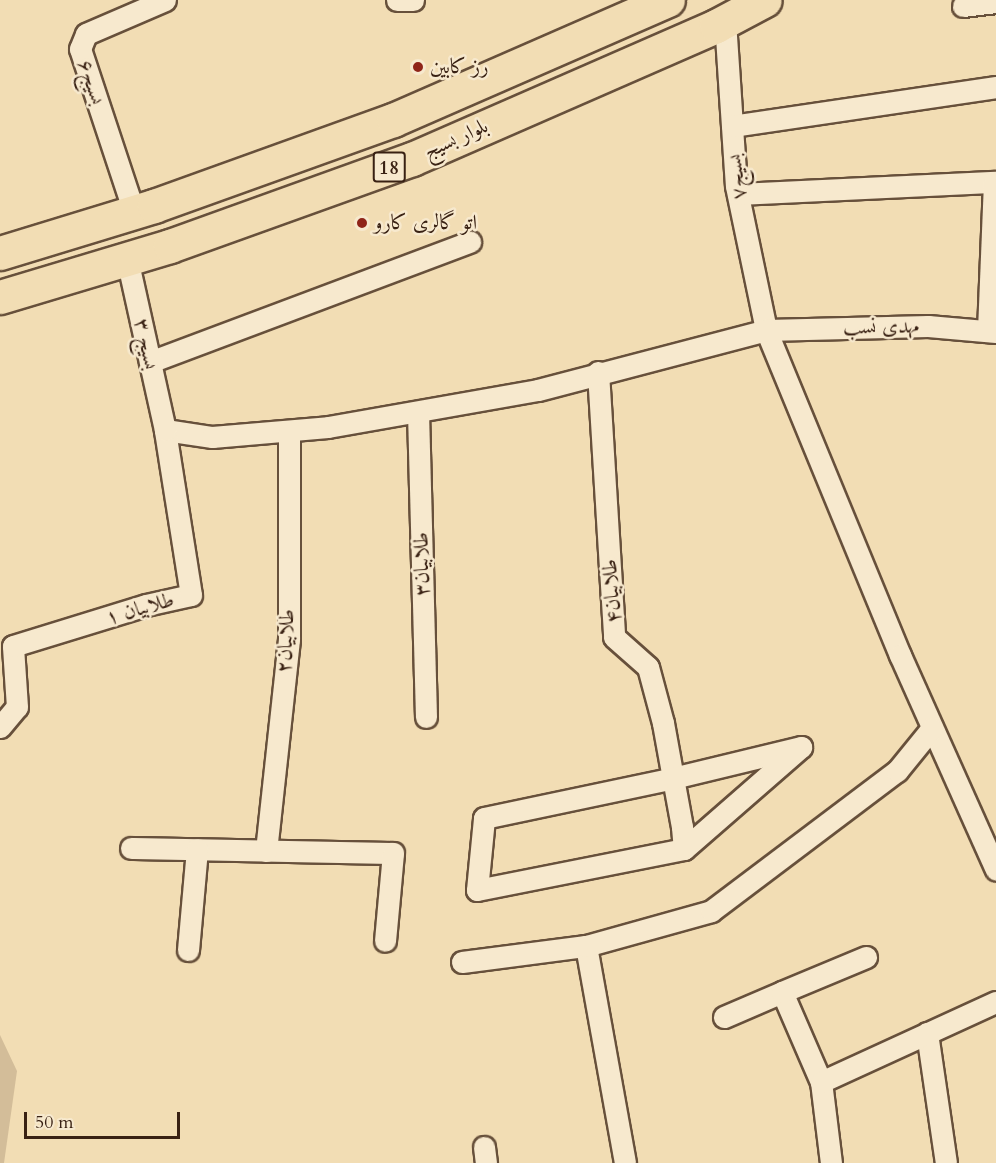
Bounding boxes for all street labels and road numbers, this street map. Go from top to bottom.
street label: بسیج۶ [72,56,110,108]
street label: بلوار بسیج [420,114,492,164]
road number: 18 [372,150,406,184]
street label: بسیج۷ [722,153,752,201]
street label: مهدی نسب [843,314,919,340]
street label: بسیج ۳ [128,316,164,372]
street label: طلابیان۳ [409,532,435,596]
street label: طلابیان۴ [597,558,627,624]
street label: طلابیان ۱ [103,587,177,631]
street label: طلابیان۲ [272,608,300,674]

